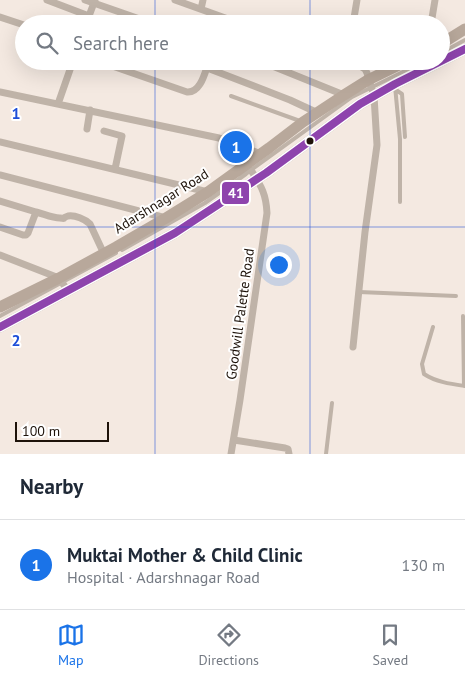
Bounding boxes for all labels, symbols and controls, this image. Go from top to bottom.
search box [15,15,450,70]
icon: search [33,29,61,57]
text: Search here [73,31,169,55]
text: 1 [11,103,21,123]
pin: 1 [220,128,252,166]
unlabelled marker [305,136,315,146]
street label: Adarshnagar Road [110,165,212,237]
line badge: 41 [221,181,250,205]
text: 41 [228,184,244,202]
street label: Goodwill Palette Road [222,247,258,381]
your location [266,252,292,278]
text: 2 [11,330,21,350]
scale bar [15,419,109,442]
text: 100 m [22,422,60,440]
text: Nearby [20,473,83,500]
text: Muktai Mother & Child Clinic [67,543,303,567]
text: 1 [31,555,41,575]
text: 130 m [402,555,445,575]
text: Hospital · Adarshnagar Road [67,567,260,587]
tab: Map [57,621,85,669]
tab: Directions [198,621,259,669]
tab: Saved [373,621,408,669]

